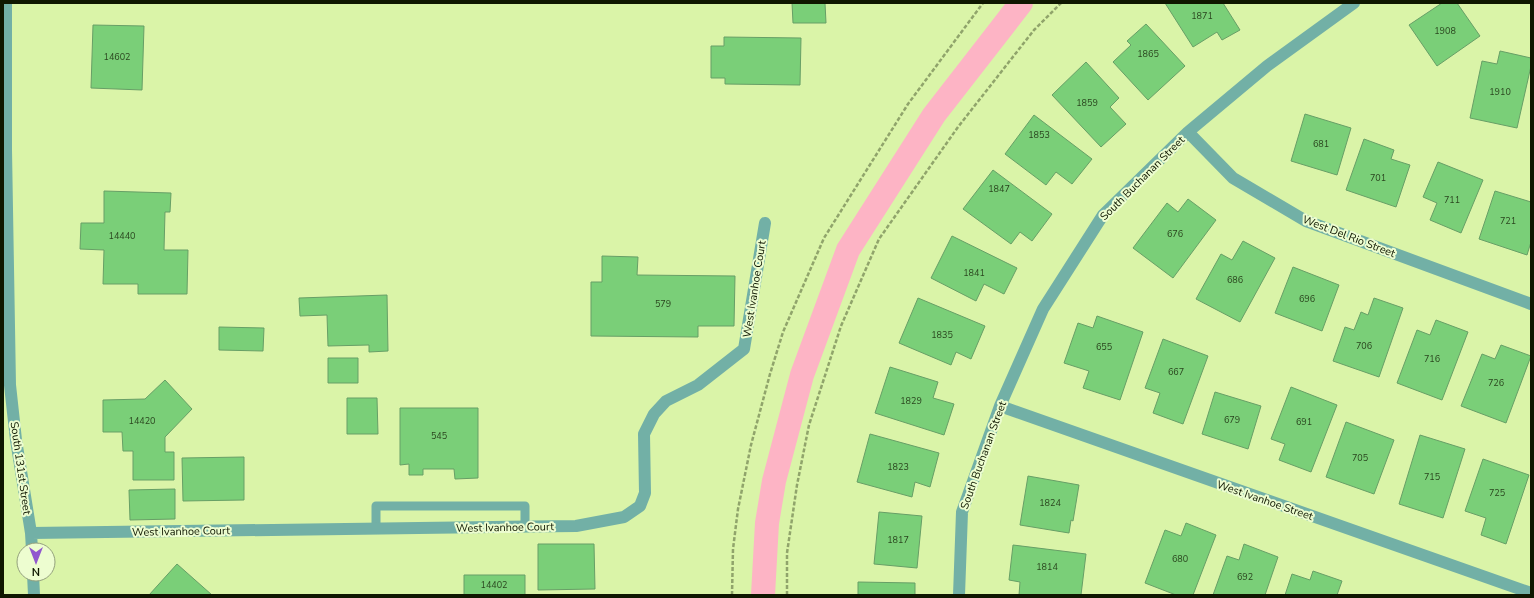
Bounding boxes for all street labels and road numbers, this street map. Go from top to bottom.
street label: South Buchanan Street [1097,133,1188,224]
street label: West Del Rio Street [1300,212,1397,261]
street label: West Ivanhoe Court [739,239,770,339]
street label: South Buchanan Street [957,399,1010,511]
street label: South 131st Street [7,421,34,516]
street label: West Ivanhoe Street [1215,477,1315,524]
street label: West Ivanhoe Court [456,519,554,536]
street label: West Ivanhoe Court [132,523,230,540]

